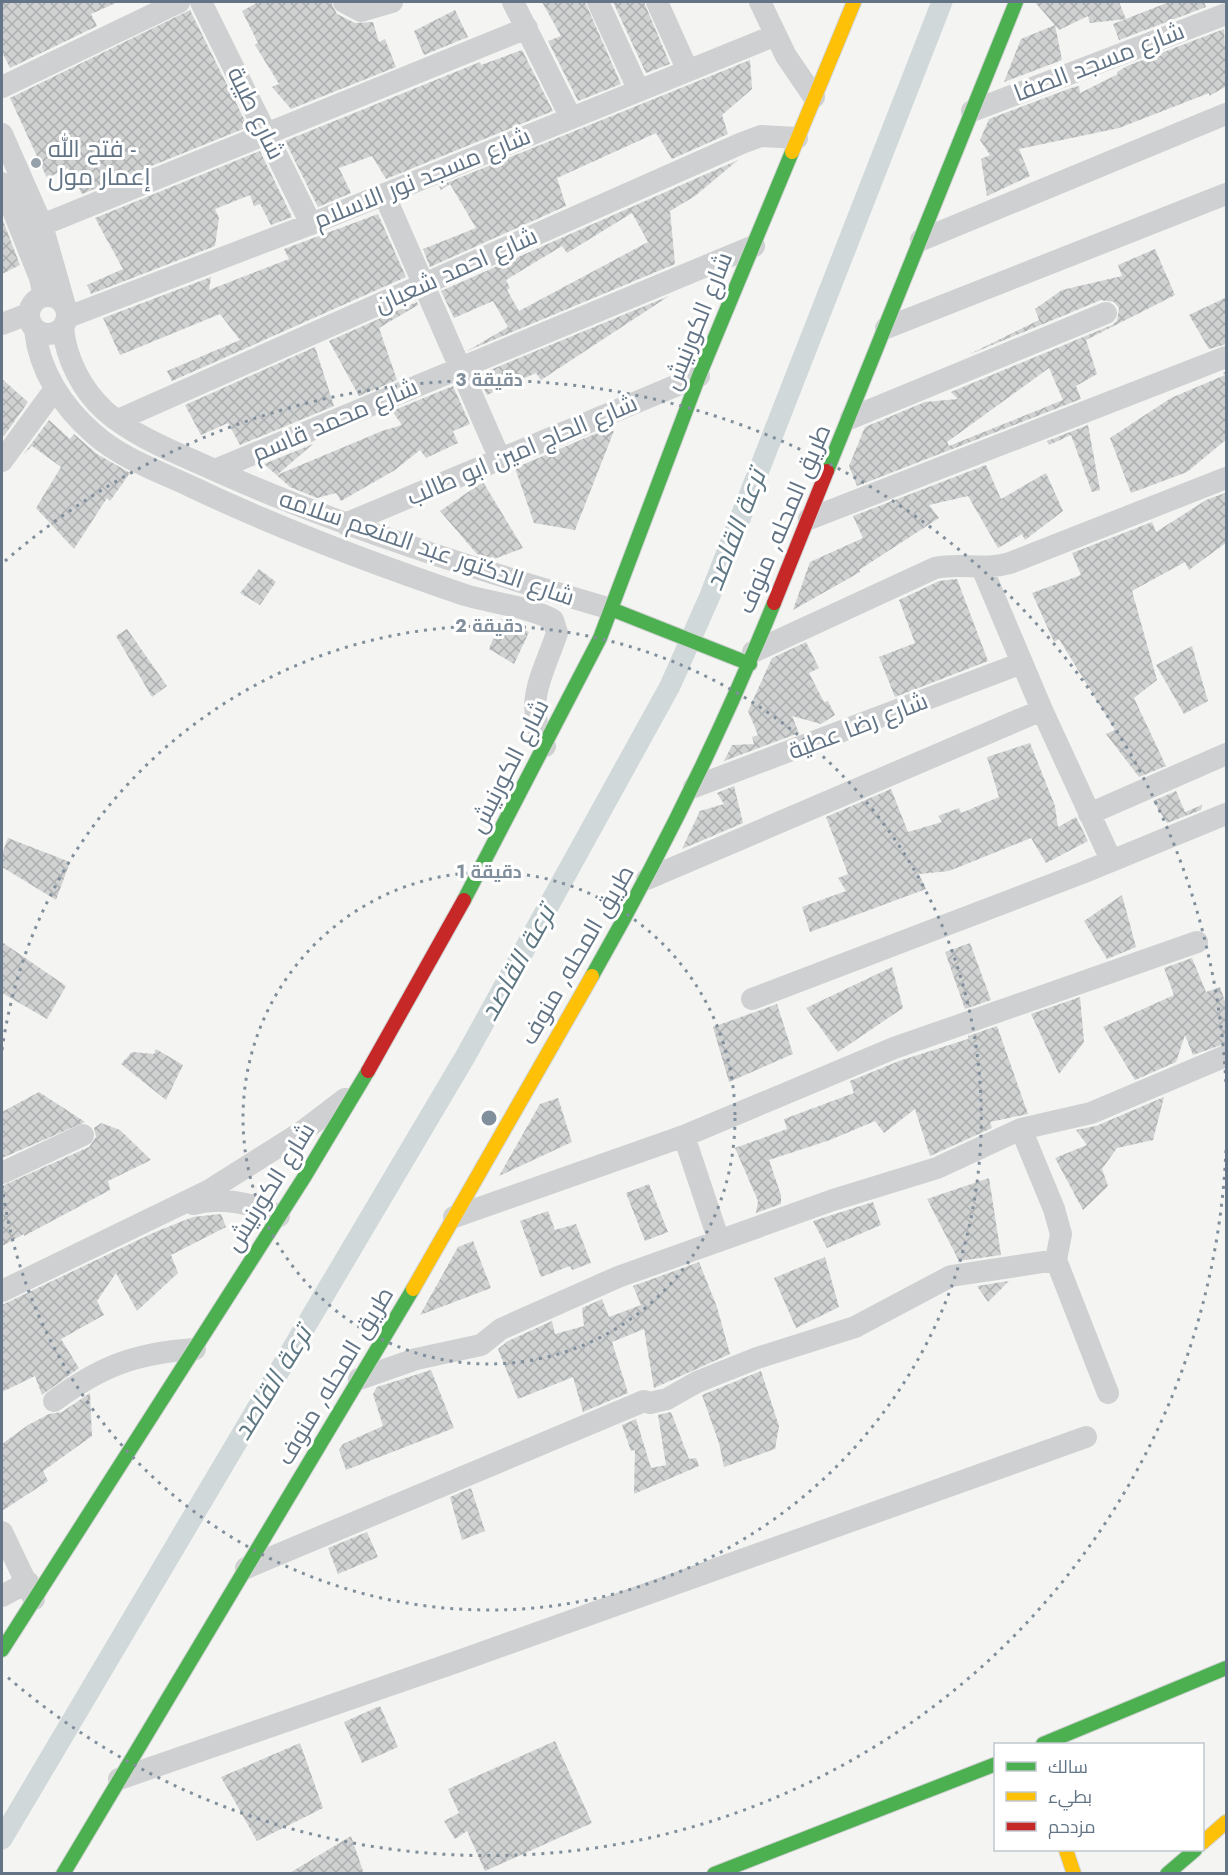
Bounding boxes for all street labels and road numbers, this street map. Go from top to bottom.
street label: شارع مسجد الصفا [1008,13,1189,110]
street label: شارع طيبة [219,60,294,165]
street label: شارع مسجد نور الاسلام [308,118,535,237]
street label: شارع احمد شعبان [369,218,543,321]
street label: شارع الكورنيش [654,247,741,395]
street label: شارع محمد قاسم [246,369,423,470]
street label: شارع الحاج امين ابو طالب [401,385,642,514]
street label: طريق المحله, منوف [728,419,839,619]
street label: شارع الدكتور عبد المنعم سلامه [275,480,579,615]
street label: شارع رضا عطية [783,683,933,768]
street label: شارع الكورنيش [460,693,557,839]
street label: طريق المحله, منوف [511,858,642,1051]
street label: شارع الكورنيش [216,1116,323,1258]
street label: طريق المحله, منوف [267,1280,402,1472]

